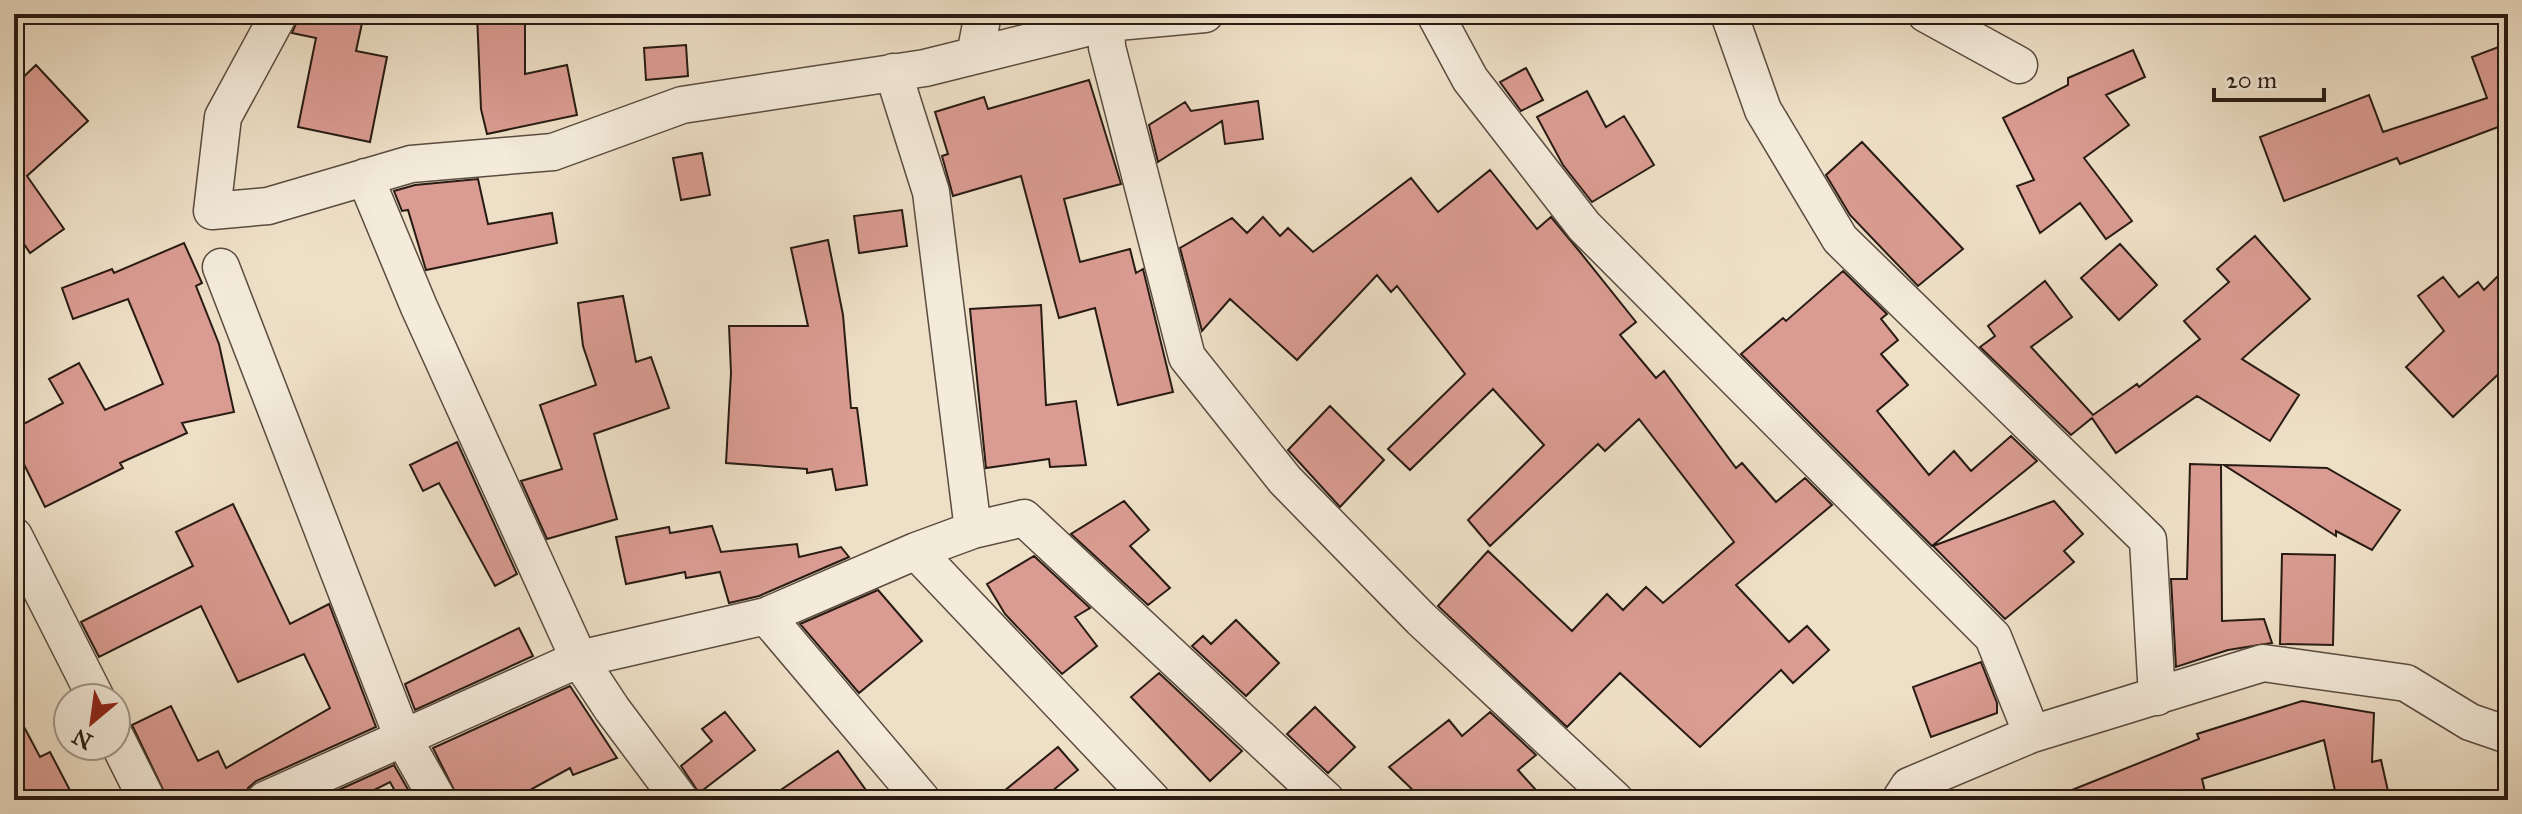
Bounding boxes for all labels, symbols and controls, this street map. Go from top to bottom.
scale bar [2214,52,2324,102]
text: 20 m [2226,65,2277,95]
north arrow [52,682,132,762]
text: N [68,723,97,755]

